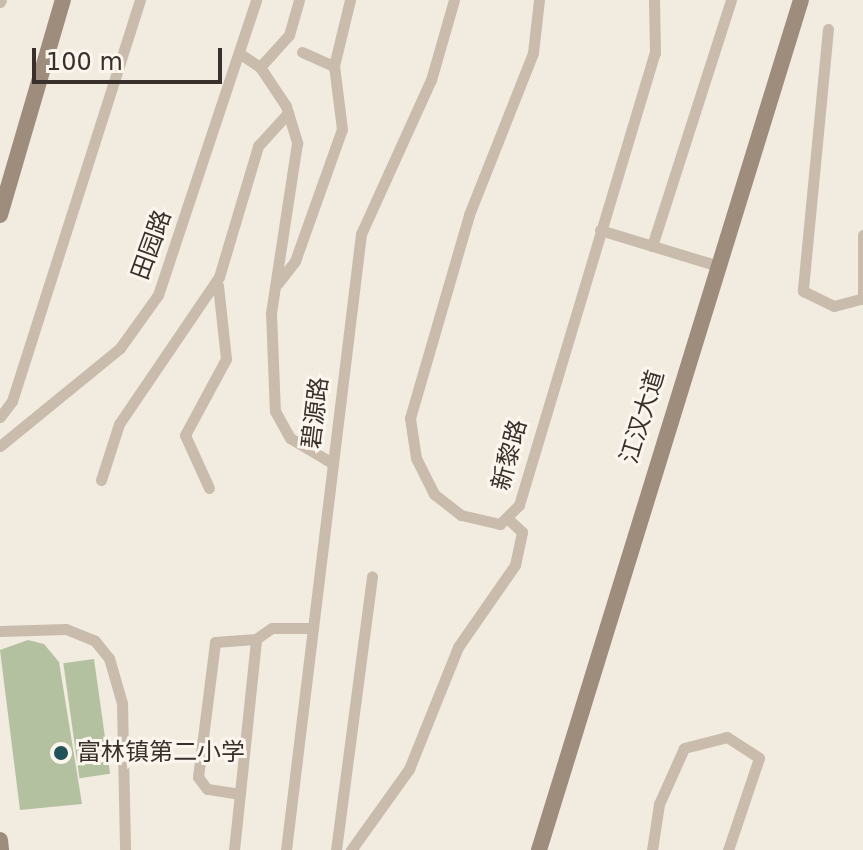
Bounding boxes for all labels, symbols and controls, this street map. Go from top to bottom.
scale bar [36,32,226,82]
text: 100 m [46,48,123,76]
street label: 田园路 [126,206,178,284]
street label: 江汉大道 [615,367,671,467]
street label: 碧源路 [297,376,335,450]
street label: 新黎路 [487,416,533,494]
place label: 富林镇第二小学 [77,739,245,767]
marker: 富林镇第二小学 [52,744,70,762]

